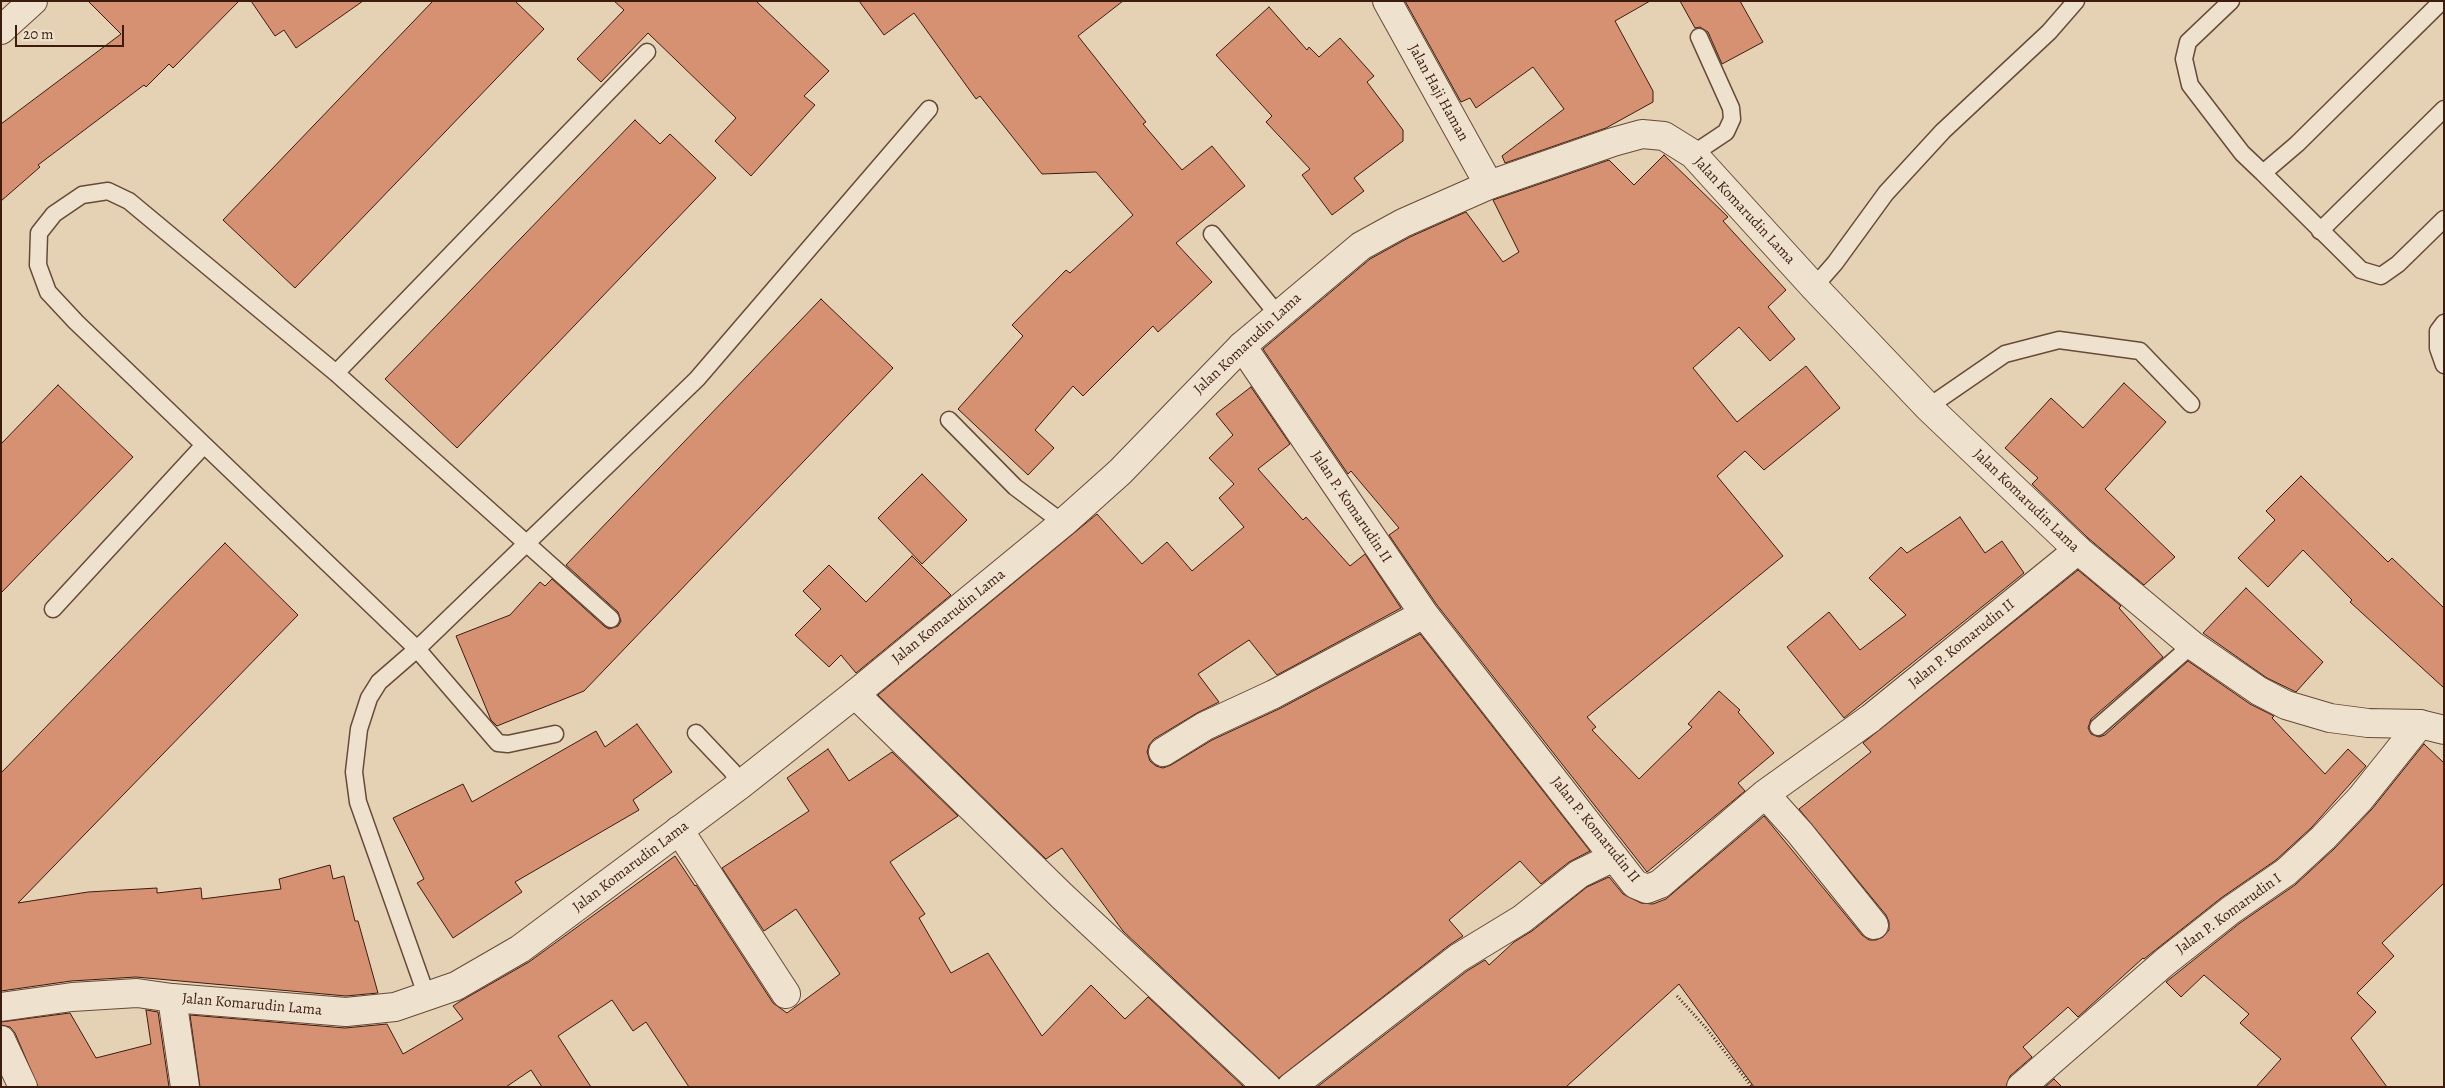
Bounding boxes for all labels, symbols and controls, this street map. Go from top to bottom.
scale bar [18,15,126,47]
text: 20 m [23,24,54,44]
street label: Jalan Haji Haman [1404,41,1472,145]
street label: Jalan Komarudin Lama [1689,153,1799,269]
street label: Jalan Komarudin Lama [1190,289,1306,399]
street label: Jalan Komarudin Lama [1969,446,2083,556]
street label: Jalan P. Komarudin II [1307,448,1395,566]
street label: Jalan Komarudin Lama [889,566,1009,668]
street label: Jalan P. Komarudin II [1905,596,2019,692]
street label: Jalan P. Komarudin II [1547,773,1643,887]
street label: Jalan Komarudin Lama [569,818,693,916]
street label: Jalan P. Komarudin I [2173,870,2285,958]
street label: Jalan Komarudin Lama [181,990,323,1020]

